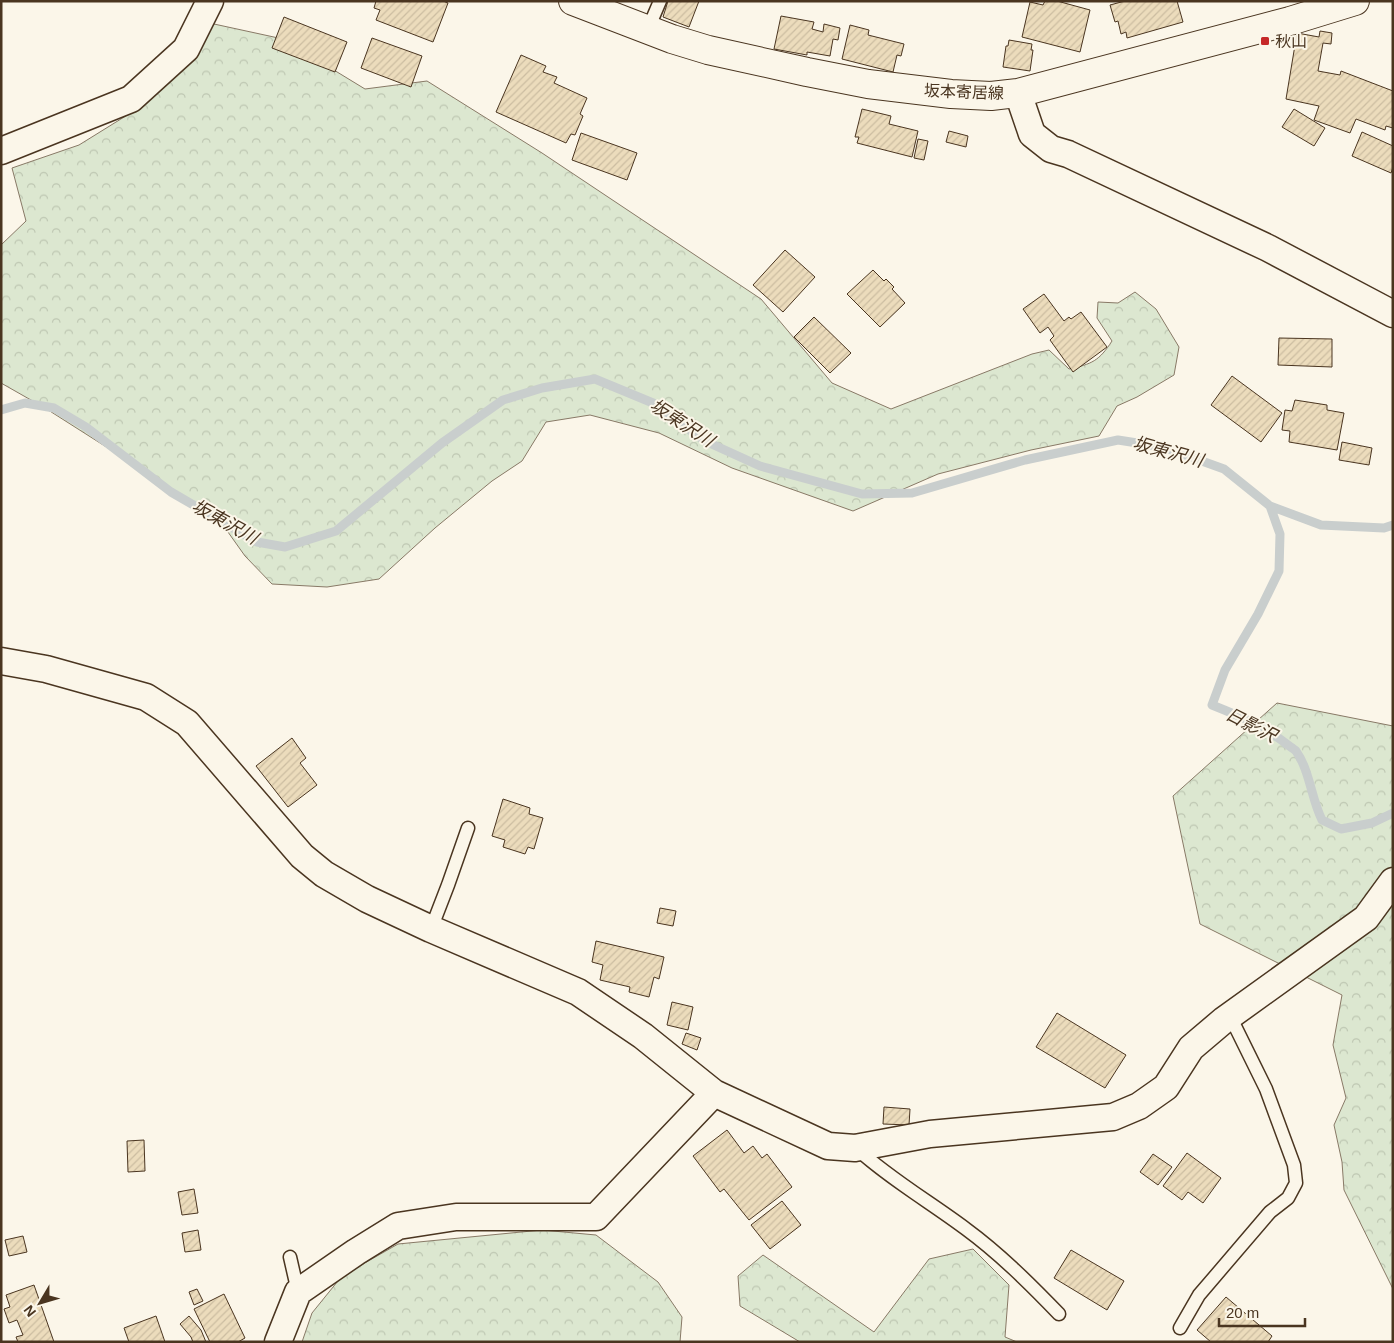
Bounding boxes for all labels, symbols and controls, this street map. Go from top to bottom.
place label: 秋山 [1275,33,1307,50]
marker: 秋山 [1259,35,1271,47]
street label: 坂本寄居線 [924,82,1004,102]
water label: 坂東沢川 [646,395,719,452]
water label: 坂東沢川 [1131,433,1207,471]
water label: 坂東沢川 [189,496,263,549]
water label: 日影沢 [1222,704,1281,747]
north arrow [15,1278,65,1328]
scale bar [1219,1296,1305,1328]
text: N [20,1302,39,1320]
text: 20 m [1226,1304,1259,1321]

